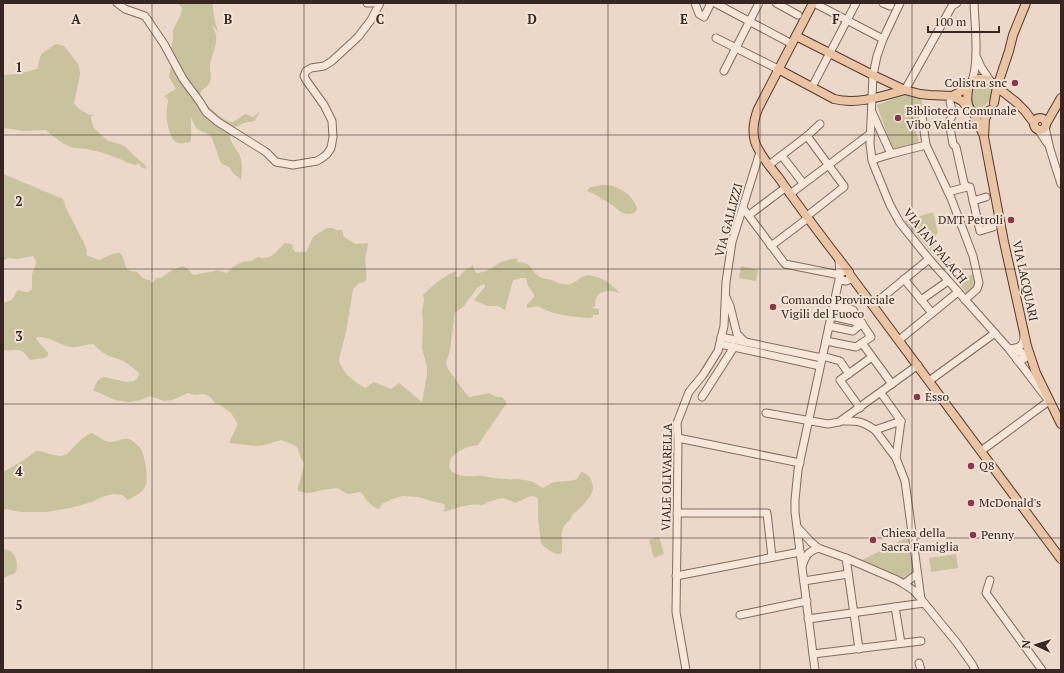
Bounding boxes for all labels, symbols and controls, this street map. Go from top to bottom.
scale bar [928,8,999,34]
text: A [71,10,81,28]
text: B [224,10,232,28]
text: C [376,10,384,28]
text: D [527,10,537,28]
text: E [680,10,688,28]
text: F [832,10,840,28]
text: 100 m [934,14,967,29]
text: 1 [15,58,23,76]
place label: Colistra snc [945,75,1007,90]
marker: Colistra snc [1010,78,1020,88]
place label: Biblioteca Comunale Vibo Valentia [906,103,1016,132]
marker: Biblioteca Comunale Vibo Valentia [893,113,903,123]
street label: VIA GALLIZZI [711,181,746,258]
text: 2 [15,192,23,210]
street label: VIA JAN PALACH [900,205,970,287]
place label: DMT Petroli [938,212,1003,227]
marker: DMT Petroli [1006,215,1016,225]
street label: VIA LACQUARI [1010,239,1041,323]
place label: Comando Provinciale Vigili del Fuoco [781,292,895,321]
marker: Comando Provinciale Vigili del Fuoco [768,302,778,312]
text: 3 [15,327,23,345]
place label: Esso [925,389,949,404]
marker: Esso [912,392,922,402]
street label: VIALE OLIVARELLA [658,422,675,531]
place label: Q8 [979,458,994,473]
marker: Q8 [966,461,976,471]
text: 4 [15,462,23,480]
place label: McDonald's [979,495,1041,510]
marker: McDonald's [966,498,976,508]
place label: Chiesa della Sacra Famiglia [881,525,959,554]
place label: Penny [981,527,1015,542]
marker: Penny [968,530,978,540]
marker: Chiesa della Sacra Famiglia [868,535,878,545]
text: 5 [15,596,23,614]
north arrow [1016,625,1056,665]
text: N [1019,639,1033,649]

